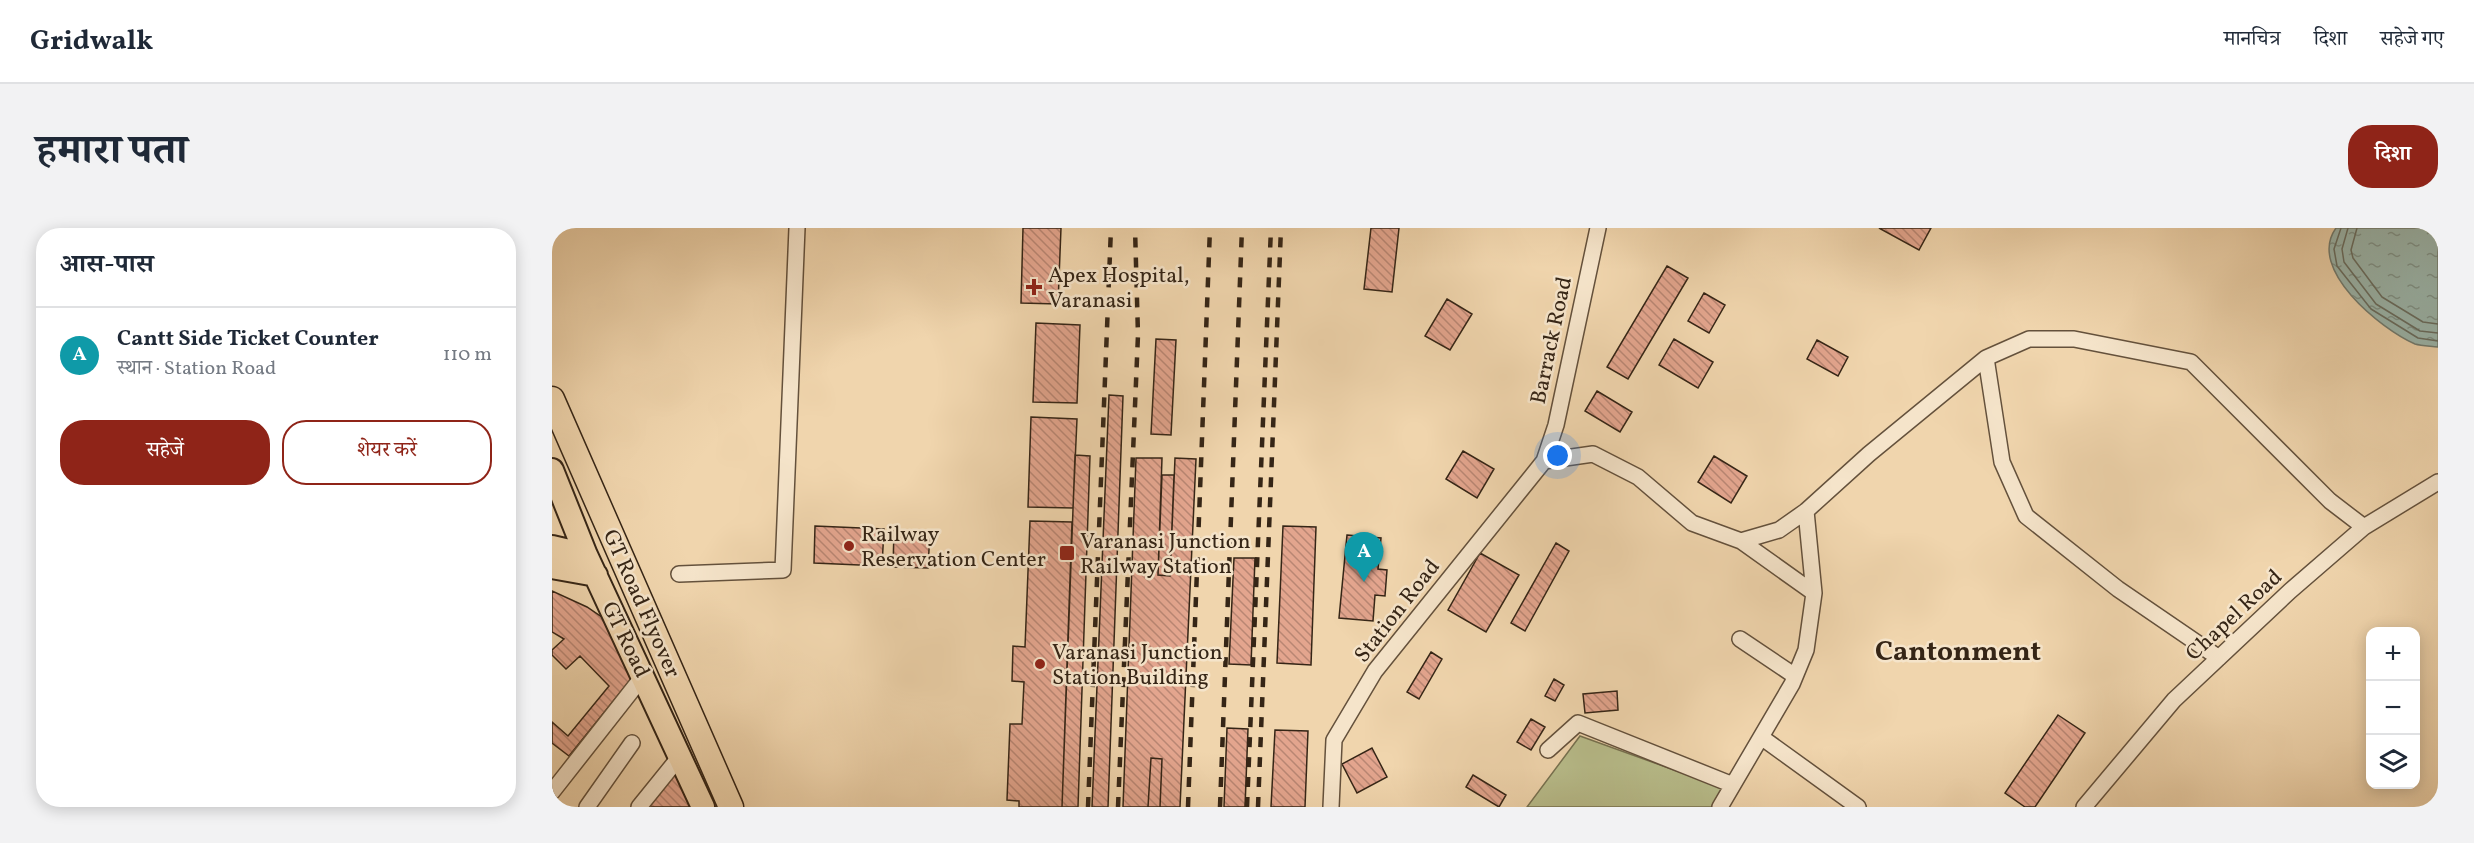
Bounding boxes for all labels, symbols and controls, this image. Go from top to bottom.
text: Gridwalk [30,22,153,61]
text: मानचित्र [2224,25,2281,54]
text: दिशा [2314,25,2347,54]
text: सहेजे गए [2380,25,2444,54]
text: हमारा पता [36,123,187,182]
button: दिशा [2348,125,2438,188]
text: आस-पास [60,247,154,283]
place label: Apex Hospital, Varanasi [1048,261,1189,317]
street label: Barrack Road [1524,274,1581,407]
marker: Apex Hospital, Varanasi [1025,278,1043,296]
text: Cantt Side Ticket Counter [117,324,379,355]
text: A [72,341,87,369]
text: 110 m [443,341,492,369]
text: स्थान · Station Road [117,355,276,383]
button: सहेजें [60,420,270,485]
button: शेयर करें [282,420,492,485]
your location [1543,441,1572,470]
place label: Railway Reservation Center [861,520,1046,576]
street label: GT Road Flyover [598,525,688,681]
place label: Varanasi Junction Railway Station [1080,527,1251,583]
pin: A [1344,532,1384,582]
marker: Railway Reservation Center [842,539,856,553]
marker: Varanasi Junction Railway Station [1058,544,1076,562]
street label: Station Road [1348,553,1448,670]
street label: Chapel Road [2179,563,2290,669]
street label: GT Road [597,596,657,682]
map controls [2366,627,2420,789]
button: + [2366,627,2420,681]
district label: Cantonment [1875,633,2041,672]
place label: Varanasi Junction Station Building [1052,638,1223,694]
marker: Varanasi Junction Station Building [1033,657,1047,671]
button: − [2366,681,2420,735]
button: layers [2366,735,2420,789]

